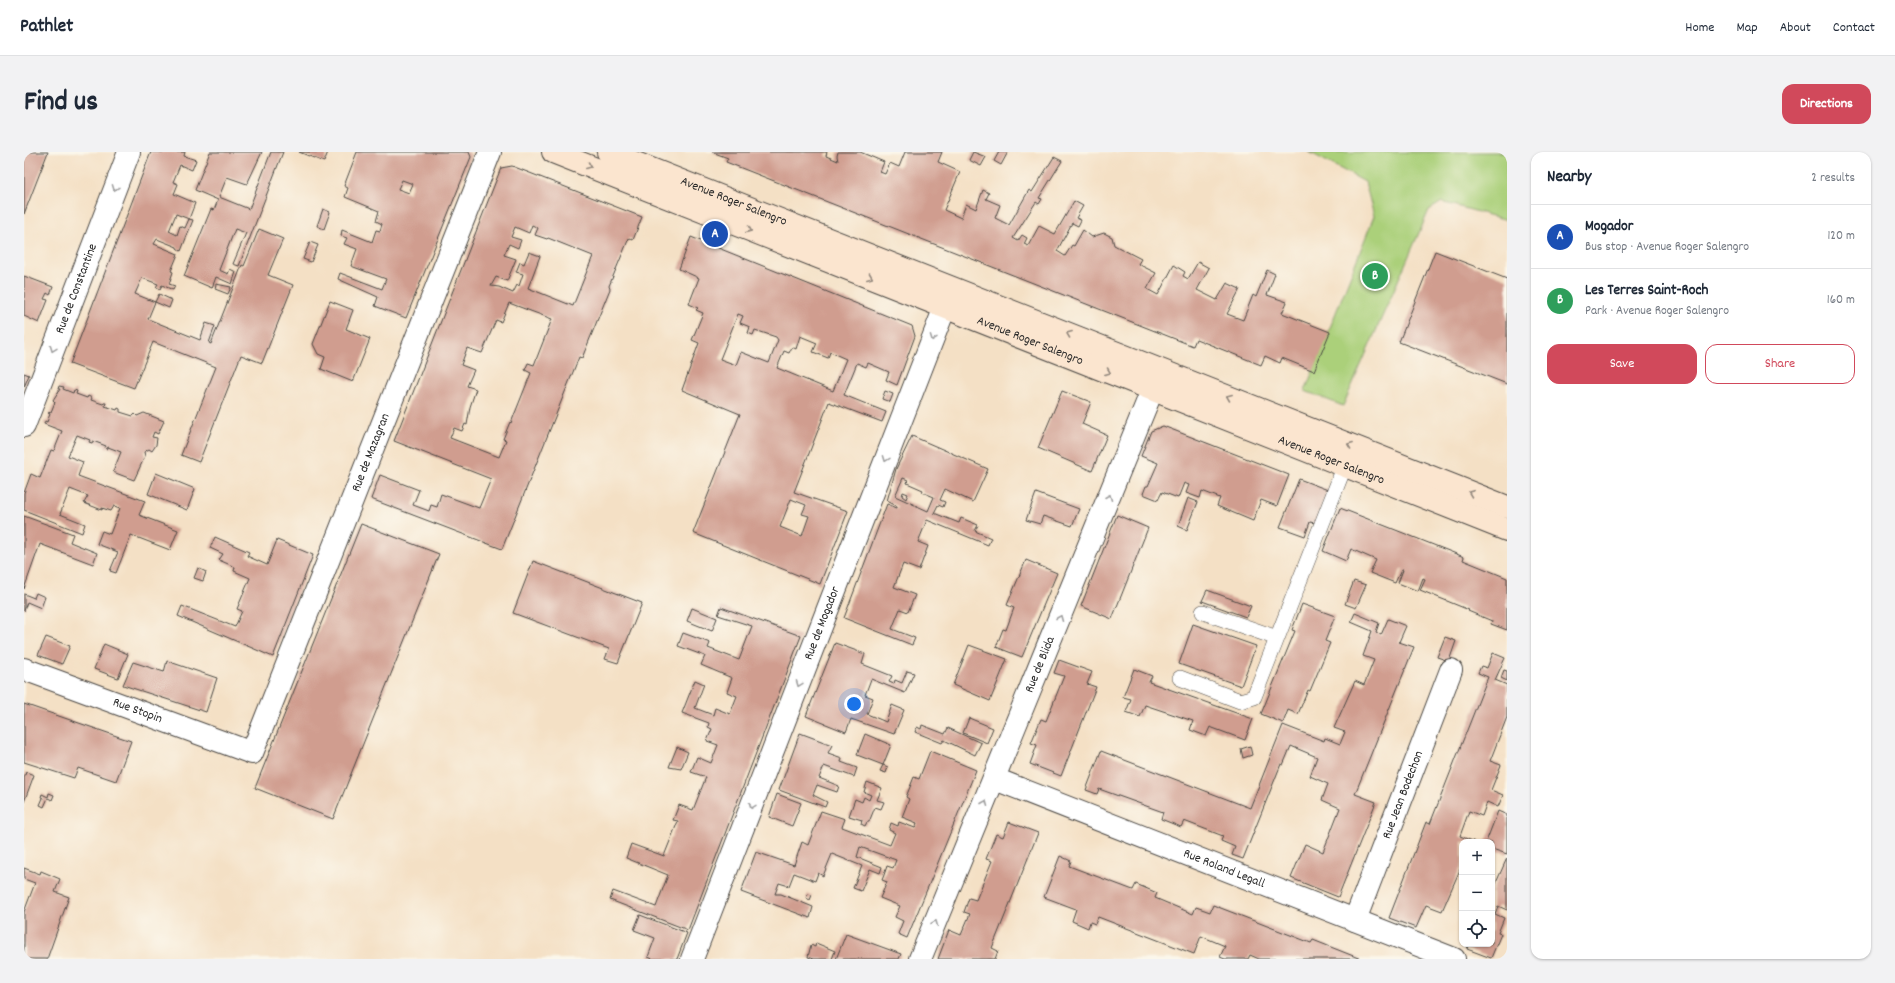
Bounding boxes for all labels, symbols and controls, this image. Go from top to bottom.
text: Pathlet [20,14,73,41]
text: Home [1685,18,1714,38]
text: Map [1736,18,1758,38]
text: About [1780,18,1811,38]
text: Contact [1833,18,1875,38]
text: Find us [24,84,98,124]
button: Directions [1782,84,1871,124]
one-way arrow [585,162,592,170]
text: Nearby [1547,166,1591,190]
text: 2 results [1811,169,1855,188]
street label: Avenue Roger Salengro [678,172,790,231]
one-way arrow [112,185,120,192]
text: Mogador [1585,216,1633,238]
pin: A [702,219,728,249]
one-way arrow [745,225,752,233]
text: A [1556,227,1564,246]
text: 120 m [1827,227,1855,246]
text: Bus stop · Avenue Roger Salengro [1585,238,1749,257]
street label: Rue de Constantine [51,241,103,337]
pin: B [1362,261,1388,291]
one-way arrow [866,273,873,281]
text: Les Terres Saint-Roch [1585,280,1708,302]
text: B [1557,291,1563,310]
text: 160 m [1827,291,1855,310]
text: Park · Avenue Roger Salengro [1585,302,1729,321]
street label: Avenue Roger Salengro [974,311,1086,371]
one-way arrow [1065,330,1072,338]
one-way arrow [930,334,938,341]
button: Save [1547,344,1697,384]
button: Share [1705,344,1855,384]
one-way arrow [50,345,58,352]
one-way arrow [1104,367,1111,375]
one-way arrow [1225,394,1232,402]
street label: Rue de Mazagran [347,411,395,495]
street label: Avenue Roger Salengro [1275,431,1387,490]
one-way arrow [1346,442,1354,450]
one-way arrow [883,455,891,462]
one-way arrow [1467,489,1474,497]
one-way arrow [1104,494,1112,502]
street label: Rue de Mogador [799,584,845,663]
one-way arrow [1056,614,1064,621]
street label: Rue de Blida [1020,633,1061,696]
one-way arrow [795,681,803,688]
street label: Rue Stopin [110,693,165,729]
your location [844,694,864,714]
street label: Rue Jean Bodechon [1377,748,1429,842]
one-way arrow [980,799,988,807]
one-way arrow [748,802,756,809]
map controls [1459,839,1495,947]
button: + [1459,839,1495,875]
street label: Rue Roland Legall [1180,844,1268,893]
button: − [1459,875,1495,911]
button: locate [1459,911,1495,947]
one-way arrow [931,919,939,926]

